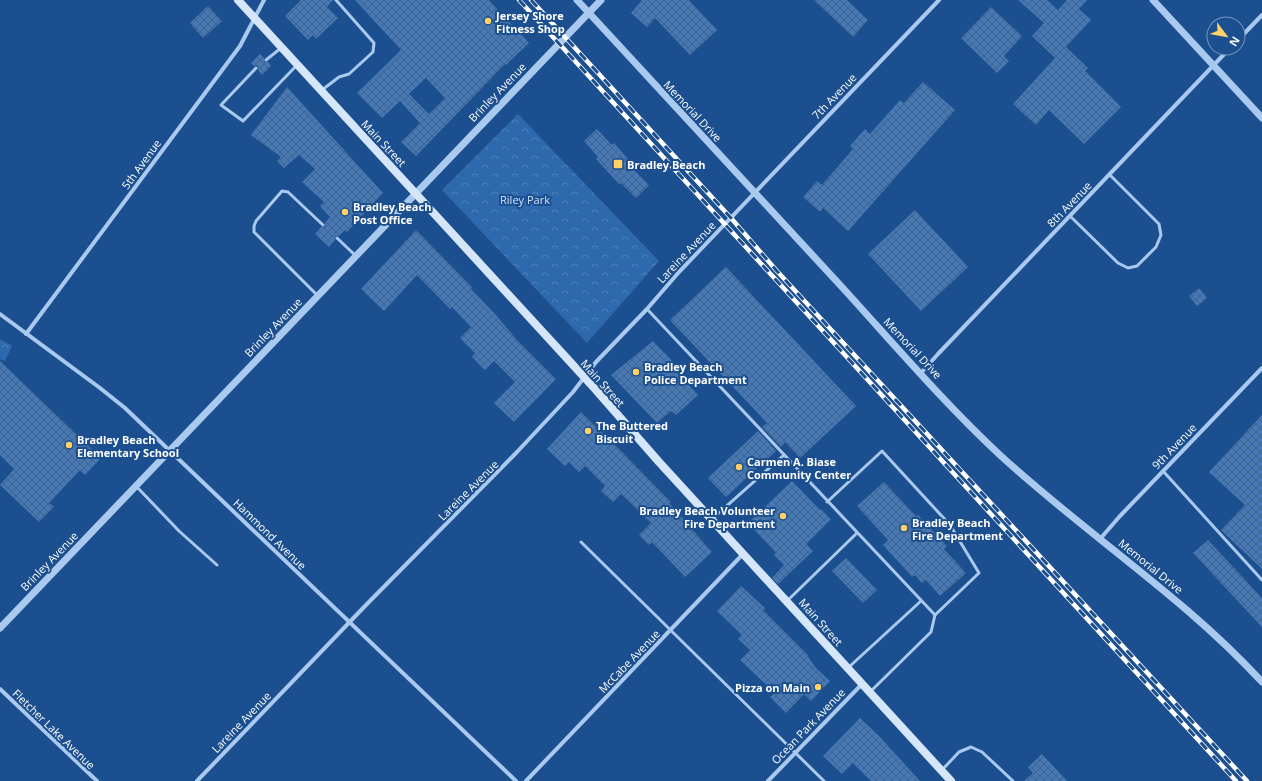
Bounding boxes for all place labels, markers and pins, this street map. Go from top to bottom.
place label: Jersey Shore Fitness Shop [495,8,565,36]
marker: Jersey Shore Fitness Shop [483,16,493,26]
place label: Bradley Beach [627,157,705,172]
marker: Bradley Beach [612,158,624,170]
place label: Bradley Beach Post Office [353,199,431,227]
marker: Bradley Beach Post Office [340,207,350,217]
place label: Bradley Beach Police Department [644,359,747,387]
marker: Bradley Beach Police Department [631,367,641,377]
place label: The Buttered Biscuit [596,418,668,446]
marker: The Buttered Biscuit [583,426,593,436]
place label: Bradley Beach Elementary School [77,432,179,460]
marker: Bradley Beach Elementary School [64,440,74,450]
place label: Carmen A. Biase Community Center [747,454,851,482]
marker: Carmen A. Biase Community Center [734,462,744,472]
place label: Bradley Beach Volunteer Fire Department [639,503,775,531]
marker: Bradley Beach Volunteer Fire Department [778,511,788,521]
place label: Bradley Beach Fire Department [912,515,1003,543]
marker: Bradley Beach Fire Department [899,523,909,533]
place label: Pizza on Main [735,680,810,695]
marker: Pizza on Main [813,682,823,692]

